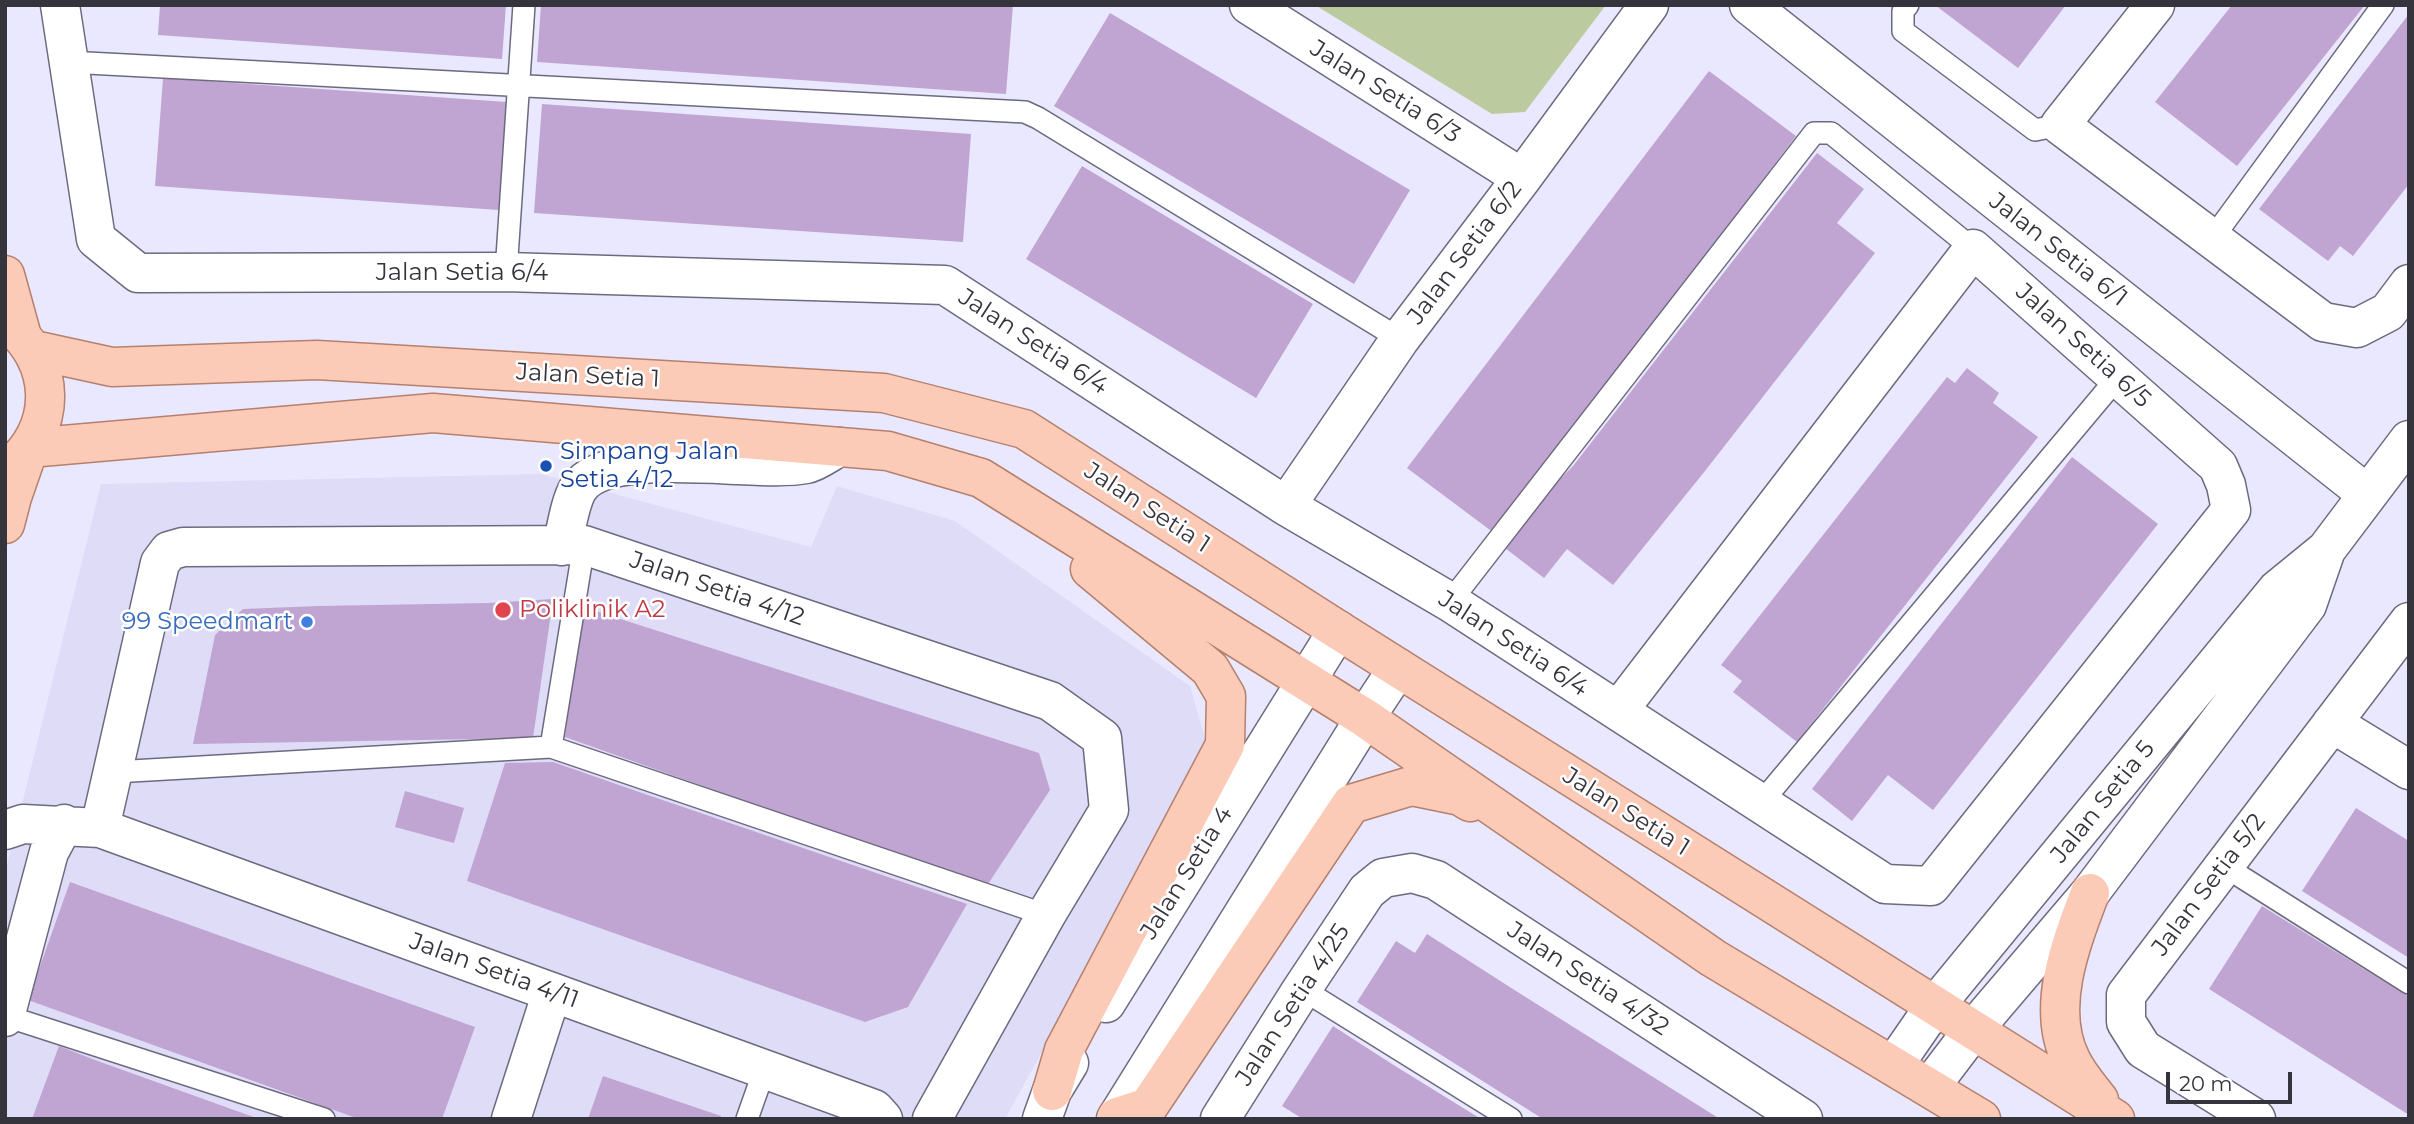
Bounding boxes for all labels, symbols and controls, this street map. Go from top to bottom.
street label: Jalan Setia 6/3 [1305,34,1465,150]
street label: Jalan Setia 6/2 [1402,176,1528,330]
street label: Jalan Setia 6/1 [1983,187,2133,313]
street label: Jalan Setia 6/4 [376,259,548,287]
street label: Jalan Setia 6/5 [2010,278,2156,414]
street label: Jalan Setia 6/4 [953,283,1113,401]
street label: Jalan Setia 1 [515,358,661,394]
place label: Simpang Jalan Setia 4/12 [560,438,739,494]
street label: Jalan Setia 1 [1079,457,1215,559]
marker: Simpang Jalan Setia 4/12 [538,458,554,474]
street label: Jalan Setia 4/12 [626,546,808,632]
street label: Jalan Setia 6/4 [1433,585,1593,703]
place label: Poliklinik A2 [519,596,665,624]
marker: Poliklinik A2 [493,600,513,620]
place label: 99 Speedmart [122,608,293,636]
marker: 99 Speedmart [299,614,315,630]
street label: Jalan Setia 5 [2045,735,2161,869]
street label: Jalan Setia 1 [1557,762,1695,862]
street label: Jalan Setia 4 [1135,801,1239,945]
street label: Jalan Setia 5/2 [2146,808,2272,962]
street label: Jalan Setia 4/32 [1502,916,1674,1042]
street label: Jalan Setia 4/25 [1230,919,1356,1091]
street label: Jalan Setia 4/11 [406,927,582,1015]
scale bar [2169,1058,2295,1102]
text: 20 m [2179,1071,2233,1096]

